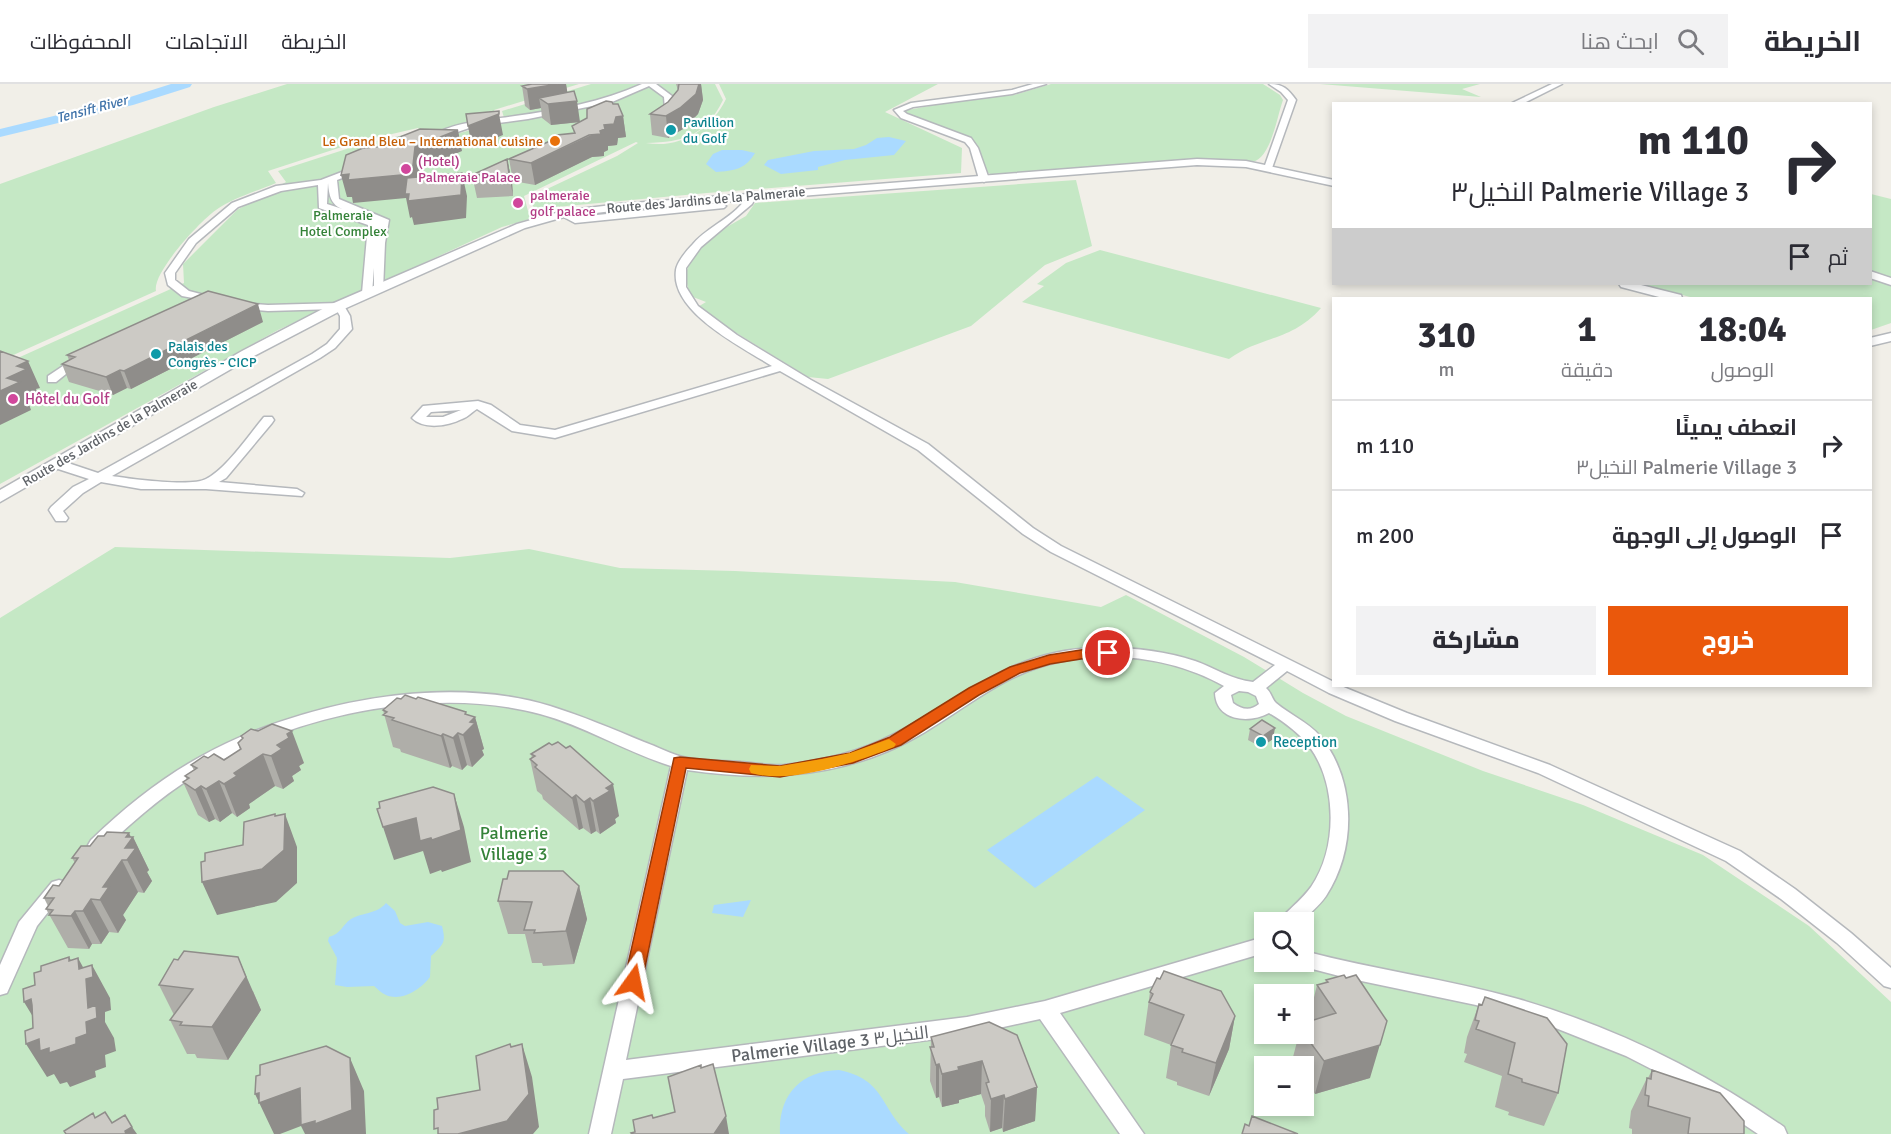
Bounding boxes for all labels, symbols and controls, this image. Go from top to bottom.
search box [1308,14,1728,68]
icon: search [1674,25,1707,58]
text: الخريطة [1764,25,1861,59]
text: ابحث هنا [1581,28,1659,55]
text: المحفوظات [30,29,132,55]
text: الاتجاهات [165,29,248,55]
text: الخريطة [281,29,347,55]
water label: Tensift River [55,91,131,127]
place label: Pavillion du Golf [683,114,734,147]
text: 110 m [1638,115,1749,166]
marker: Pavillion du Golf [664,123,678,137]
icon: right [1770,126,1848,204]
place label: Le Grand Bleu – International cuisine [322,133,543,150]
marker: Le Grand Bleu – International cuisine [548,134,562,148]
place label: (Hotel) Palmeraie Palace [418,153,521,186]
marker: (Hotel) Palmeraie Palace [399,162,413,176]
text: Palmerie Village 3 النخيل٣ [1450,176,1749,209]
street label: Route des Jardins de la Palmeraie [606,183,806,217]
place label: palmeraie golf palace [530,187,596,220]
marker: palmeraie golf palace [511,196,525,210]
park label: Palmeraie Hotel Complex [299,207,387,240]
icon: arrive [1783,240,1816,273]
text: ثم [1828,244,1848,271]
text: 1 [1577,307,1597,352]
text: 18:04 [1698,307,1787,352]
text: 310 [1417,313,1476,358]
place label: Palais des Congrès - CICP [168,338,257,371]
marker: Palais des Congrès - CICP [149,347,163,361]
text: m [1439,357,1454,382]
text: دقيقة [1561,358,1613,383]
text: الوصول [1711,358,1774,383]
street label: Route des Jardins de la Palmeraie [19,376,201,490]
place label: Hôtel du Golf [25,390,110,408]
marker: Hôtel du Golf [6,392,20,406]
text: انعطف يمينًا [1675,414,1797,441]
icon: right [1815,429,1848,462]
text: 110 m [1356,432,1414,459]
text: Palmerie Village 3 النخيل٣ [1576,455,1797,480]
icon: arrive [1815,519,1848,552]
text: 200 m [1356,522,1414,549]
text: الوصول إلى الوجهة [1612,522,1797,549]
button: مشاركة [1356,606,1596,675]
button: خروج [1608,606,1848,675]
pin [1082,627,1133,678]
icon: arrive [1091,636,1124,669]
place label: Reception [1273,733,1337,751]
marker: Reception [1254,735,1268,749]
park label: Palmerie Village 3 [480,822,548,865]
map controls [1254,912,1314,1116]
button: search [1254,912,1314,972]
position arrow [601,950,665,1014]
button: + [1254,984,1314,1044]
street label: Palmerie Village 3 النخيل٣ [730,1021,930,1067]
button: − [1254,1056,1314,1116]

